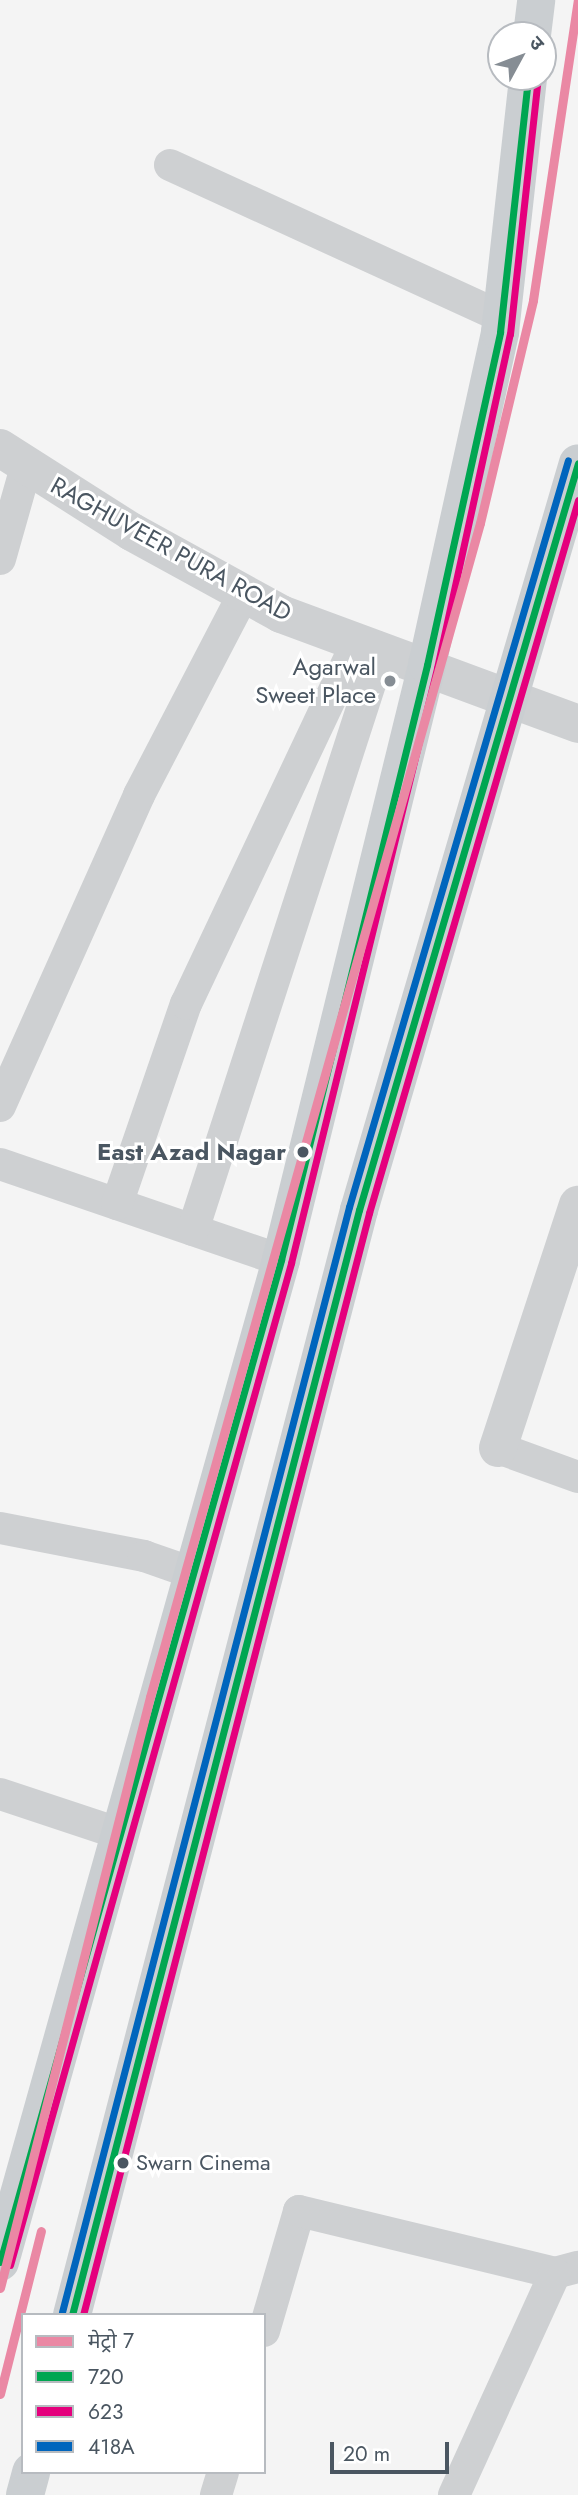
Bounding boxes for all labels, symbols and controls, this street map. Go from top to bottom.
north arrow [487,21,557,91]
text: उ [523,30,551,56]
street label: RAGHUVEER PURA ROAD [46,471,296,627]
place label: Agarwal Sweet Place [255,653,376,709]
marker: Agarwal Sweet Place [382,673,398,689]
place label: East Azad Nagar [97,1138,286,1166]
marker: East Azad Nagar [292,1141,314,1163]
place label: Swarn Cinema [136,2150,271,2176]
marker: Swarn Cinema [116,2156,130,2170]
legend [21,2313,266,2474]
text: मेट्रो 7 [88,2326,134,2356]
text: 720 [88,2362,124,2392]
text: 623 [88,2397,124,2427]
scale bar [333,2428,452,2472]
text: 418A [88,2432,135,2462]
text: 20 m [343,2439,390,2469]

